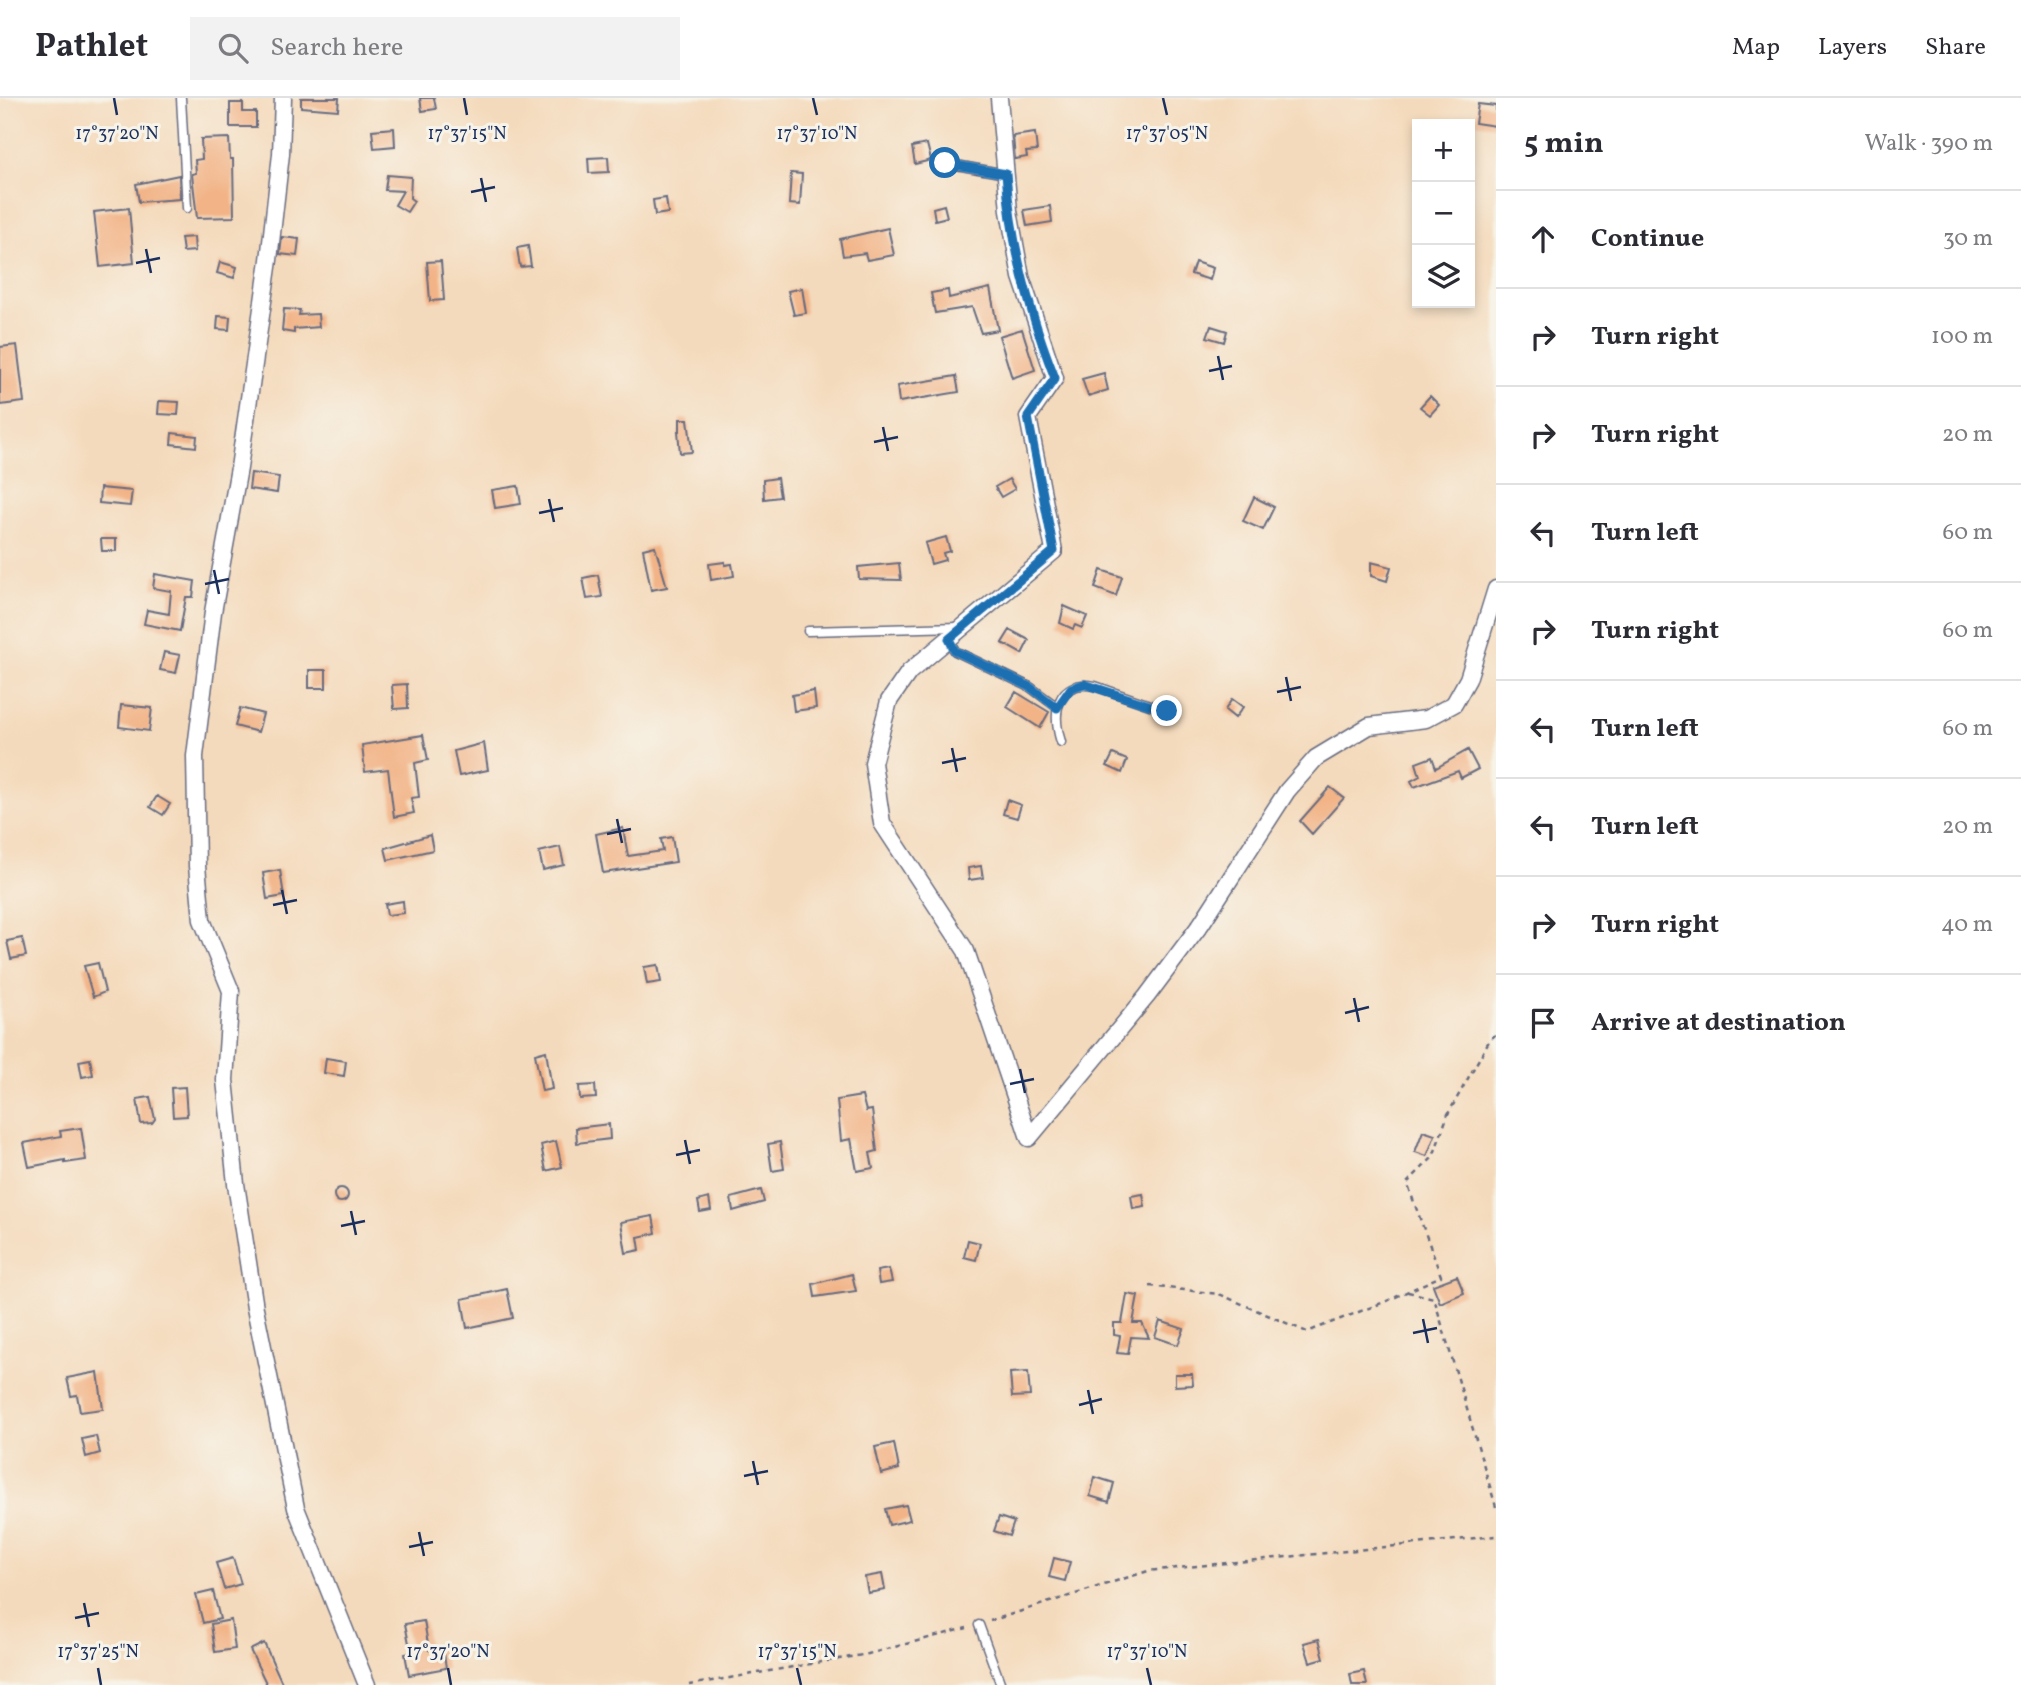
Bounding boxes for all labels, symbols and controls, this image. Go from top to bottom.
search box [190,17,680,80]
text: Pathlet [35,25,148,71]
icon: search [214,29,252,67]
text: Search here [270,30,403,66]
text: Map [1732,31,1780,65]
text: Layers [1818,31,1887,65]
text: Share [1925,31,1986,65]
map controls [1412,119,1475,308]
button: + [1412,119,1475,182]
text: 17°37'20"N [75,122,159,147]
text: 17°37'15"N [427,122,507,147]
text: 17°37'10"N [777,122,857,147]
text: 17°37'05"N [1126,122,1208,147]
text: 5 min [1524,123,1604,165]
text: Walk · 390 m [1864,128,1993,160]
route start [929,147,960,178]
button: − [1412,182,1475,245]
icon: ahead [1524,220,1562,258]
text: Continue [1591,221,1704,257]
text: 30 m [1943,223,1993,255]
button: layers [1412,245,1475,308]
icon: right [1524,318,1562,356]
text: Turn right [1591,319,1719,355]
text: 100 m [1931,321,1993,353]
icon: right [1524,416,1562,454]
text: Turn right [1591,417,1719,453]
text: 20 m [1942,419,1993,451]
icon: left [1524,514,1562,552]
text: Turn left [1591,515,1699,551]
text: 60 m [1943,517,1993,549]
icon: right [1524,612,1562,650]
text: Turn right [1591,613,1719,649]
text: 60 m [1943,615,1993,647]
route end [1151,695,1182,726]
icon: left [1524,710,1562,748]
text: Turn left [1591,711,1699,747]
text: 60 m [1943,713,1993,745]
icon: left [1524,808,1562,846]
text: Turn left [1591,809,1699,845]
text: 20 m [1942,811,1993,843]
icon: right [1524,906,1562,944]
text: Turn right [1591,907,1719,943]
text: 40 m [1941,909,1993,941]
icon: arrive [1524,1004,1562,1042]
text: Arrive at destination [1591,1005,1846,1041]
text: 17°37'25"N [57,1640,139,1665]
text: 17°37'20"N [406,1640,490,1665]
text: 17°37'15"N [757,1640,837,1665]
text: 17°37'10"N [1107,1640,1187,1665]

